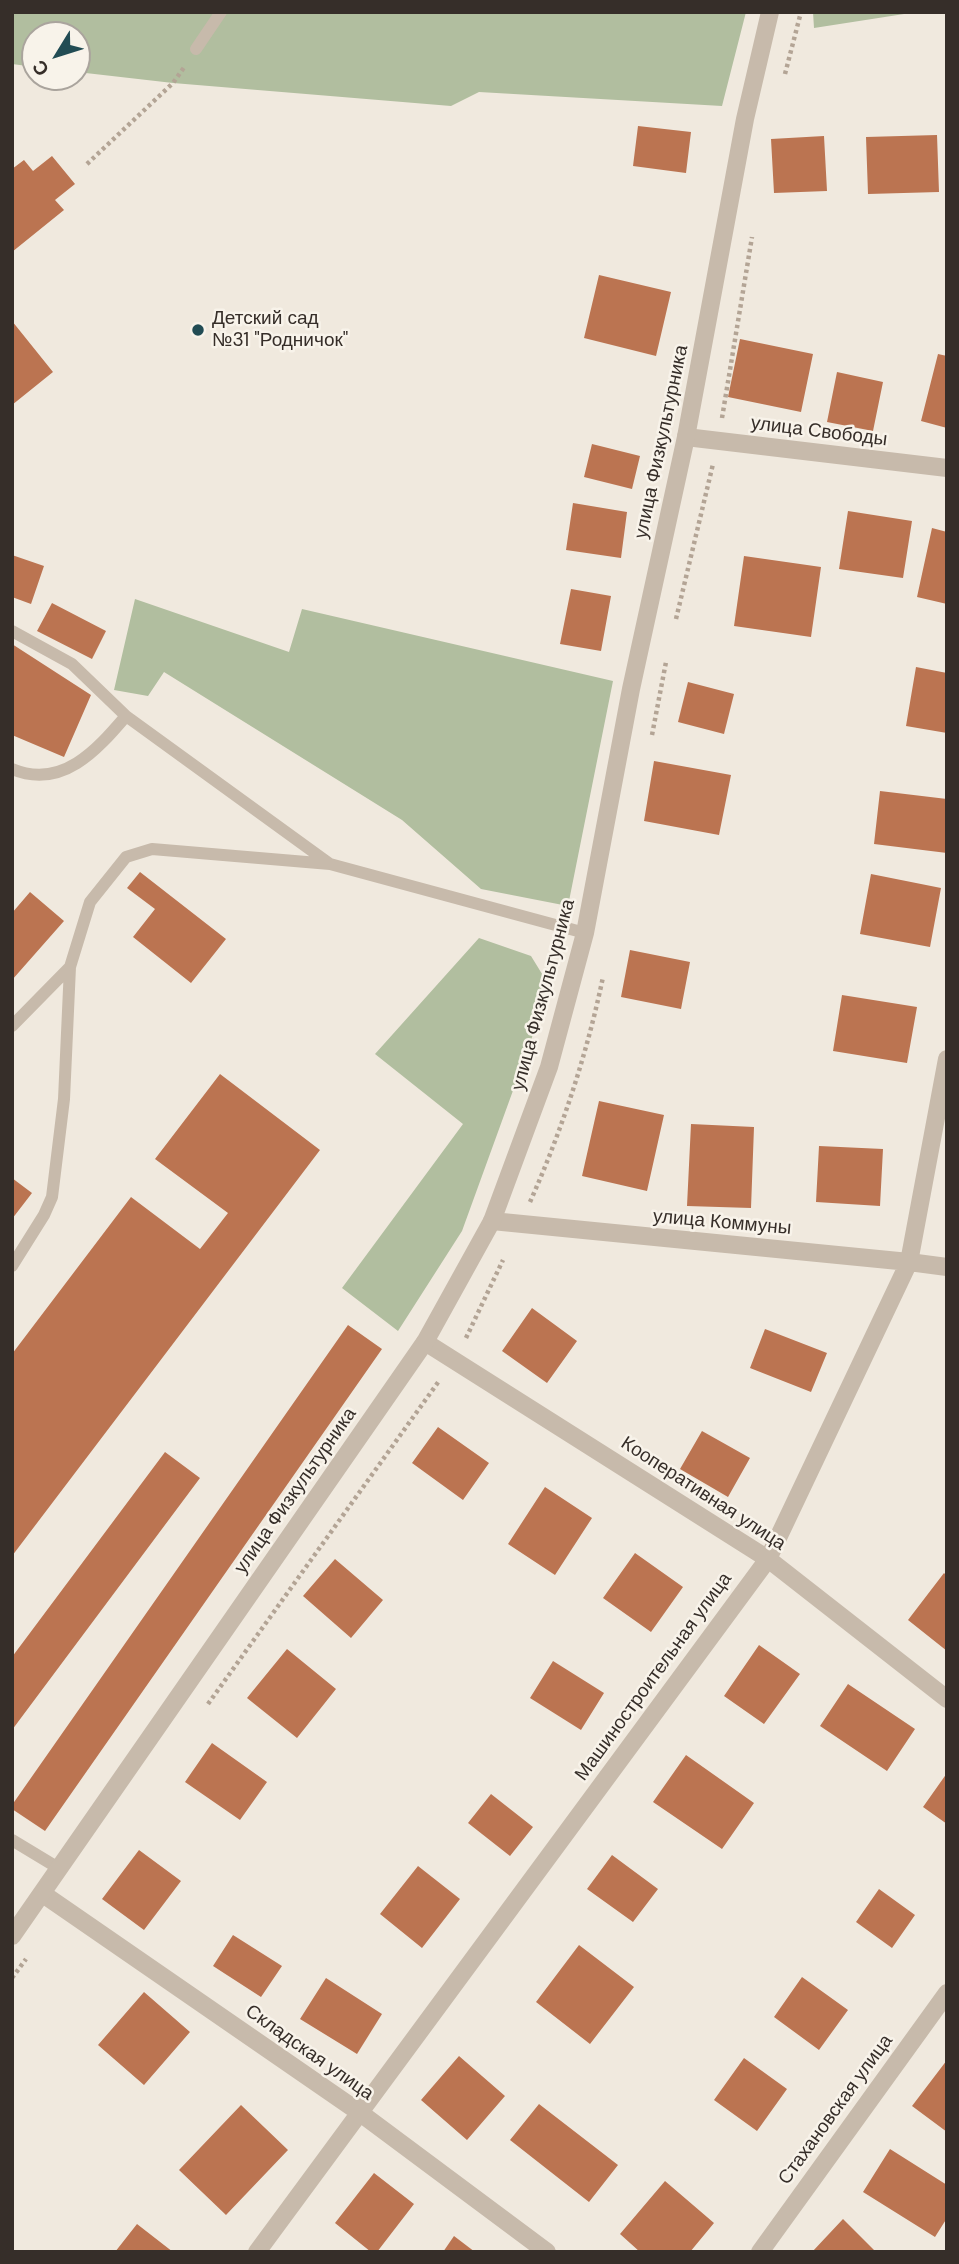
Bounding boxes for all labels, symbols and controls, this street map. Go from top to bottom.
north arrow [21,21,91,91]
text: С [27,55,55,81]
place label: Детский сад №31 "Родничок" [212,308,348,352]
marker: Детский сад №31 "Родничок" [190,322,206,338]
street label: улица Физкультурника [630,343,694,541]
street label: улица Свободы [750,412,888,452]
street label: улица Физкультурника [507,897,581,1093]
street label: улица Коммуны [652,1206,792,1240]
street label: улица Физкультурника [230,1404,362,1578]
street label: Кооперативная улица [616,1432,790,1556]
street label: Машиностроительная улица [571,1569,737,1785]
street label: Складская улица [240,2000,378,2106]
street label: Стахановская улица [774,2031,898,2189]

